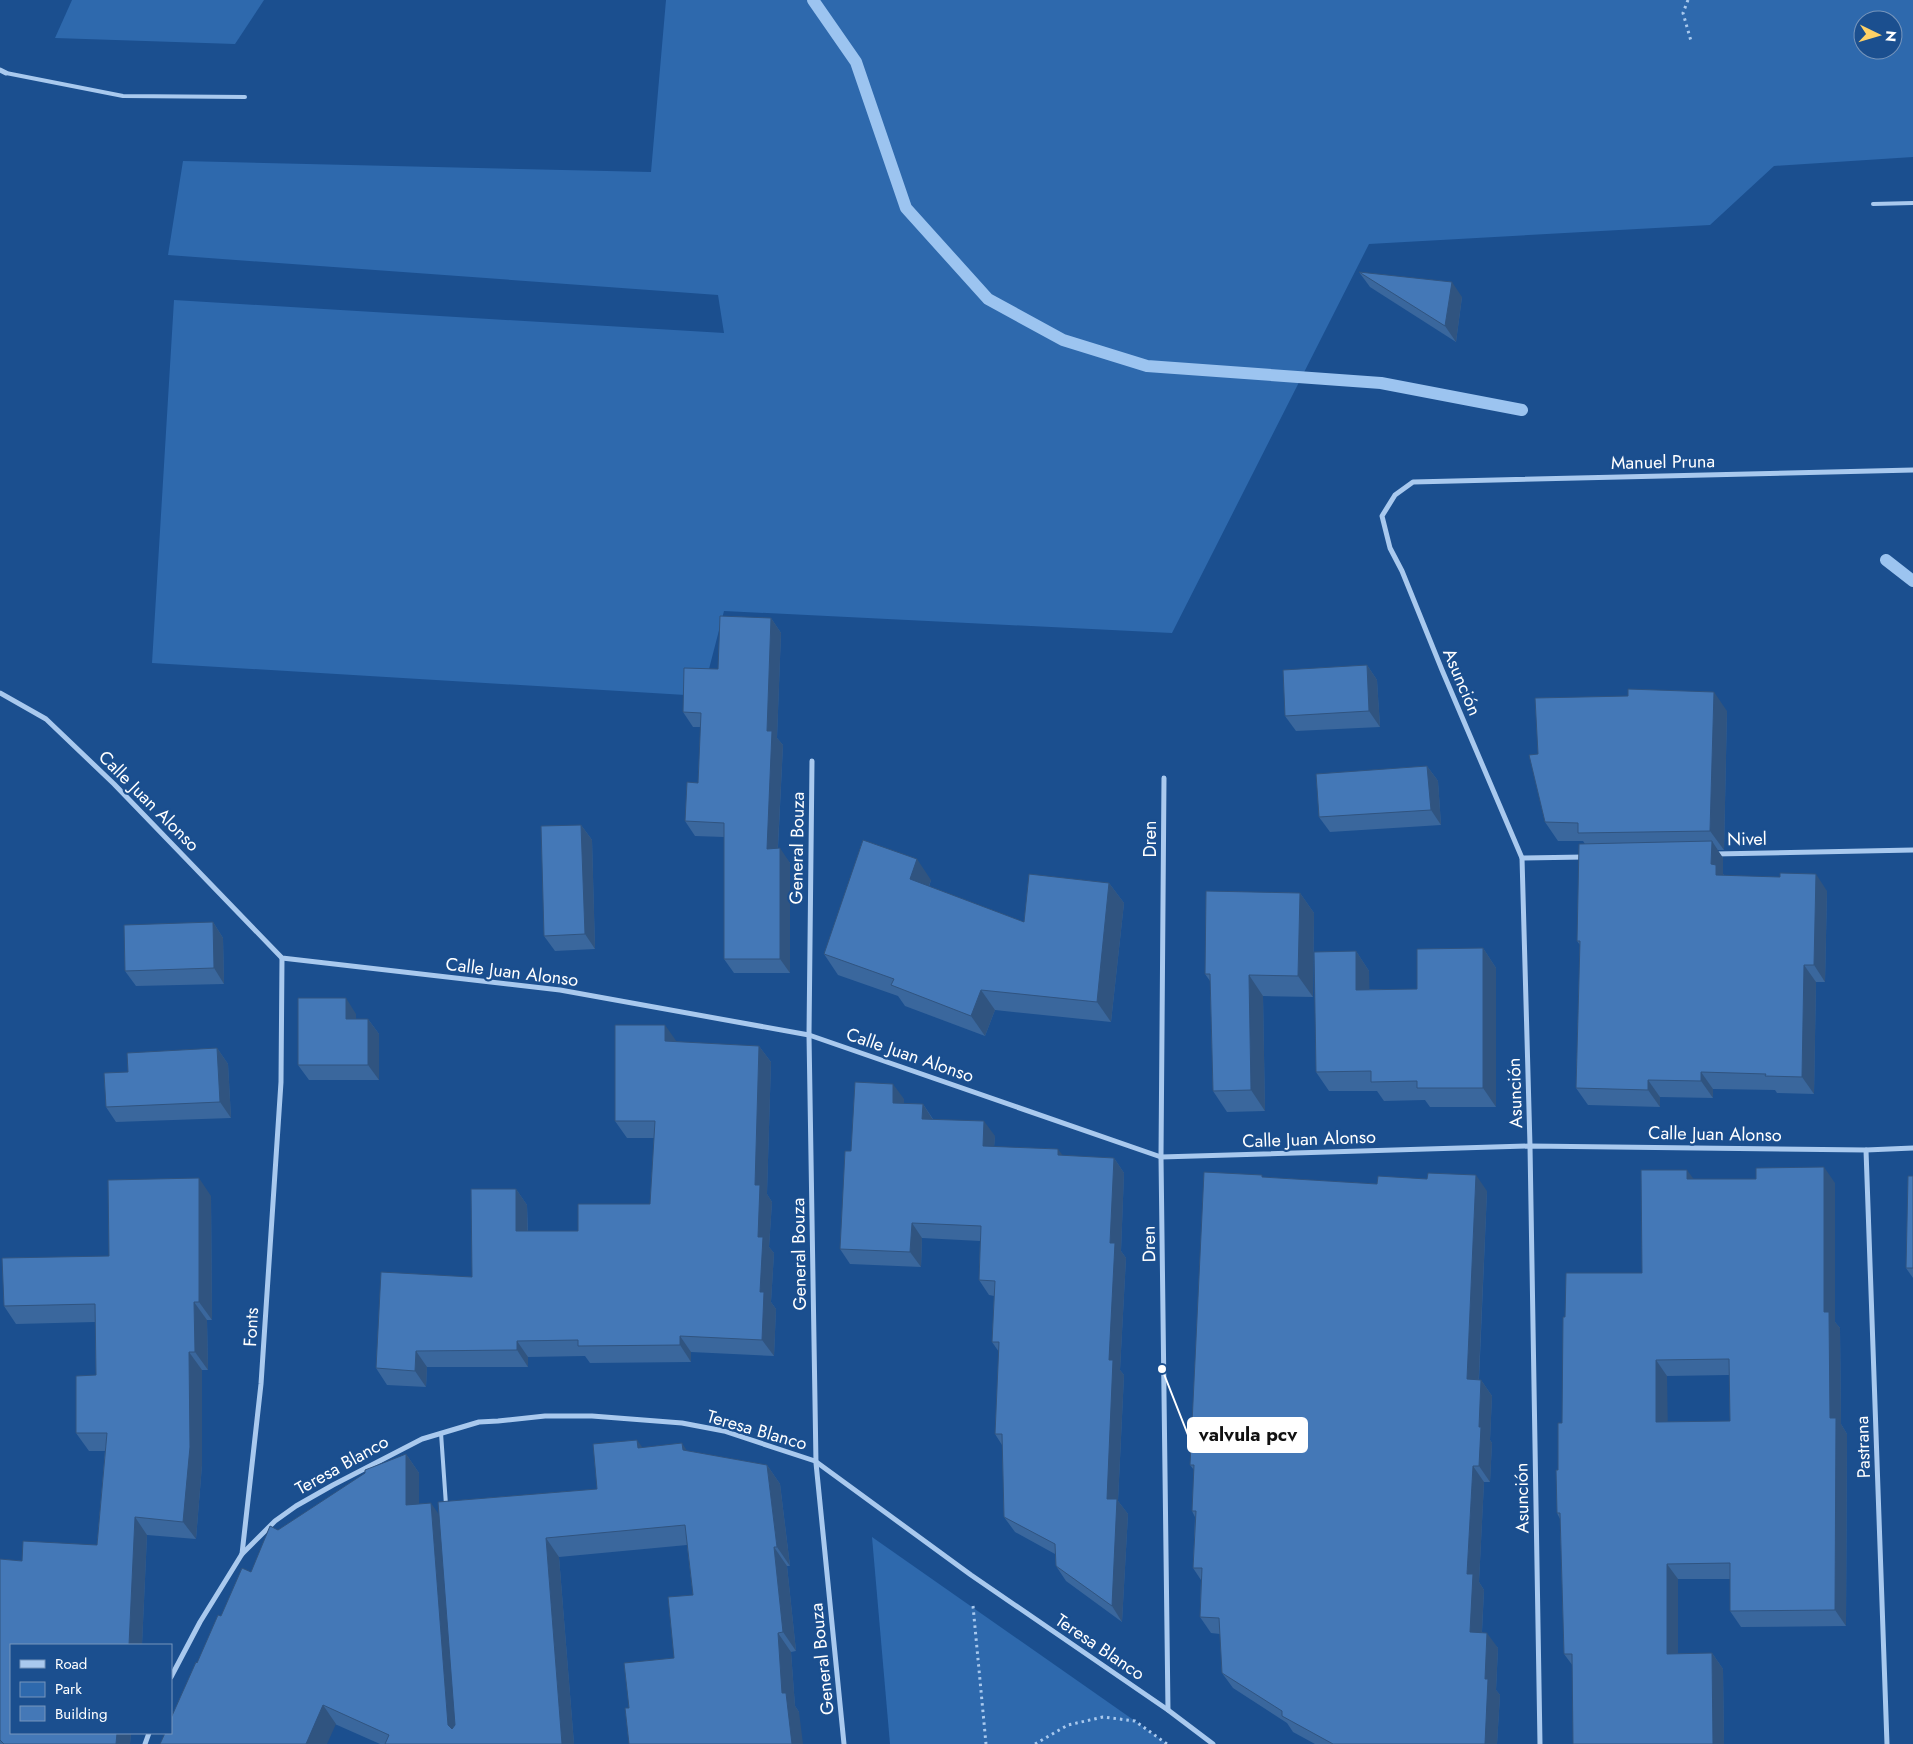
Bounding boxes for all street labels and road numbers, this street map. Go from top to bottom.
street label: Manuel Pruna [1611,448,1715,476]
street label: Asunción [1436,644,1488,720]
street label: Calle Juan Alonso [93,745,206,858]
street label: General Bouza [783,791,811,905]
street label: Dren [1137,821,1163,857]
street label: Nivel [1727,826,1767,852]
street label: Calle Juan Alonso [444,951,580,993]
street label: Calle Juan Alonso [843,1021,978,1089]
street label: Asunción [1501,1057,1529,1129]
street label: Calle Juan Alonso [1648,1120,1782,1148]
street label: Calle Juan Alonso [1242,1124,1376,1154]
street label: General Bouza [785,1197,813,1311]
street label: Dren [1136,1225,1162,1263]
street label: Fonts [237,1307,265,1347]
street label: Teresa Blanco [704,1403,810,1457]
street label: Pastrana [1849,1415,1877,1479]
street label: Teresa Blanco [291,1429,394,1501]
street label: Asunción [1508,1462,1536,1534]
street label: General Bouza [803,1602,841,1716]
street label: Teresa Blanco [1050,1607,1150,1687]

